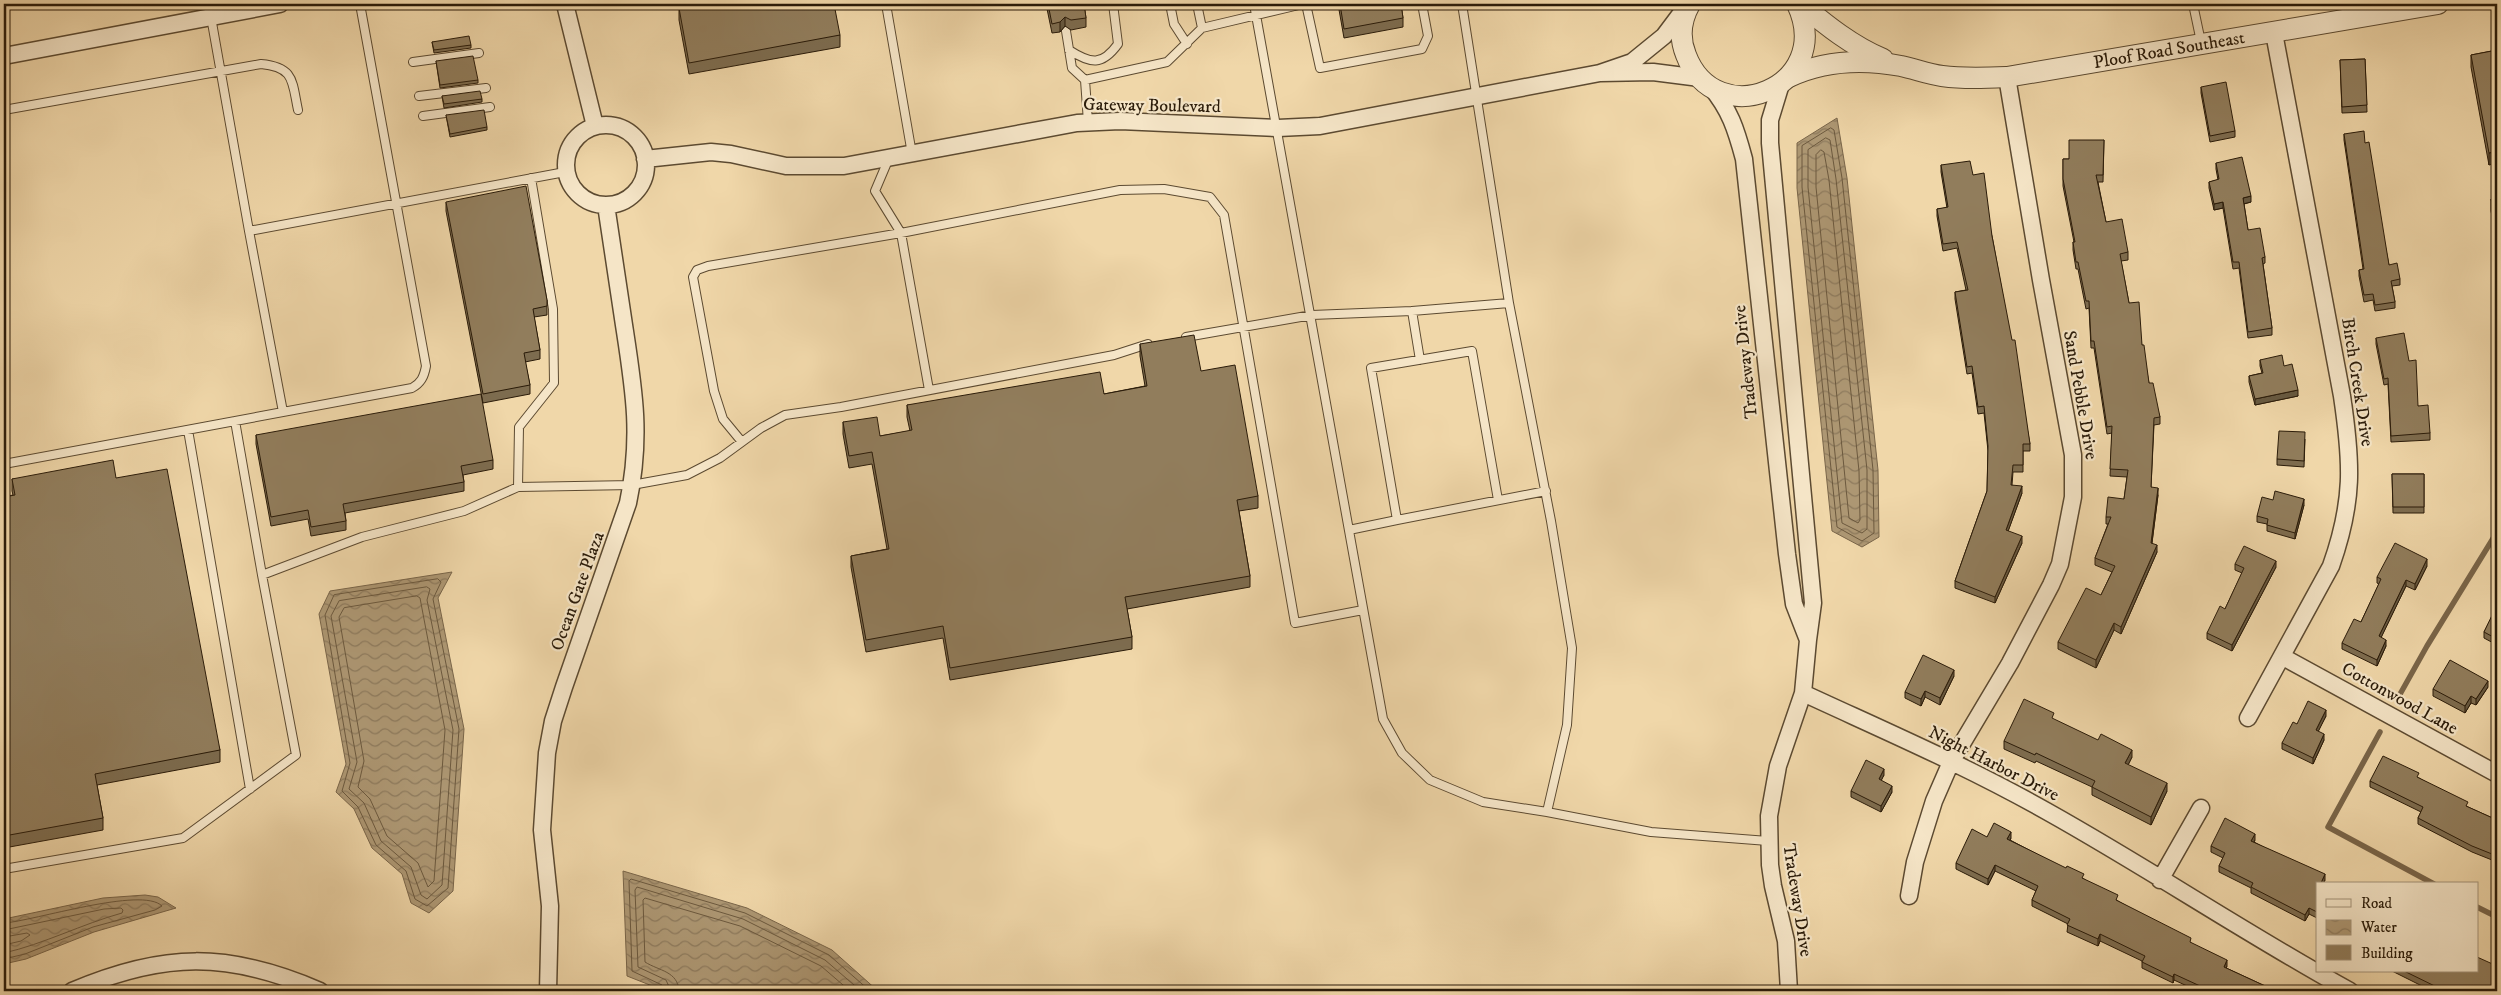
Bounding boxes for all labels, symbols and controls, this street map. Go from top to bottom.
street label: Ploof Road Southeast [2092,27,2247,74]
street label: Gateway Boulevard [1083,94,1221,118]
street label: Tradeway Drive [1729,304,1763,420]
street label: Birch Creek Drive [2336,316,2378,448]
street label: Sand Pebble Drive [2058,329,2102,461]
street label: Ocean Gate Plaza [546,528,610,654]
street label: Cottonwood Lane [2338,658,2462,740]
street label: Night Harbor Drive [1924,721,2063,806]
street label: Tradeway Drive [1777,842,1817,958]
legend [2316,882,2478,972]
text: Road [2361,894,2393,913]
text: Water [2360,918,2397,937]
text: Building [2361,944,2413,963]

